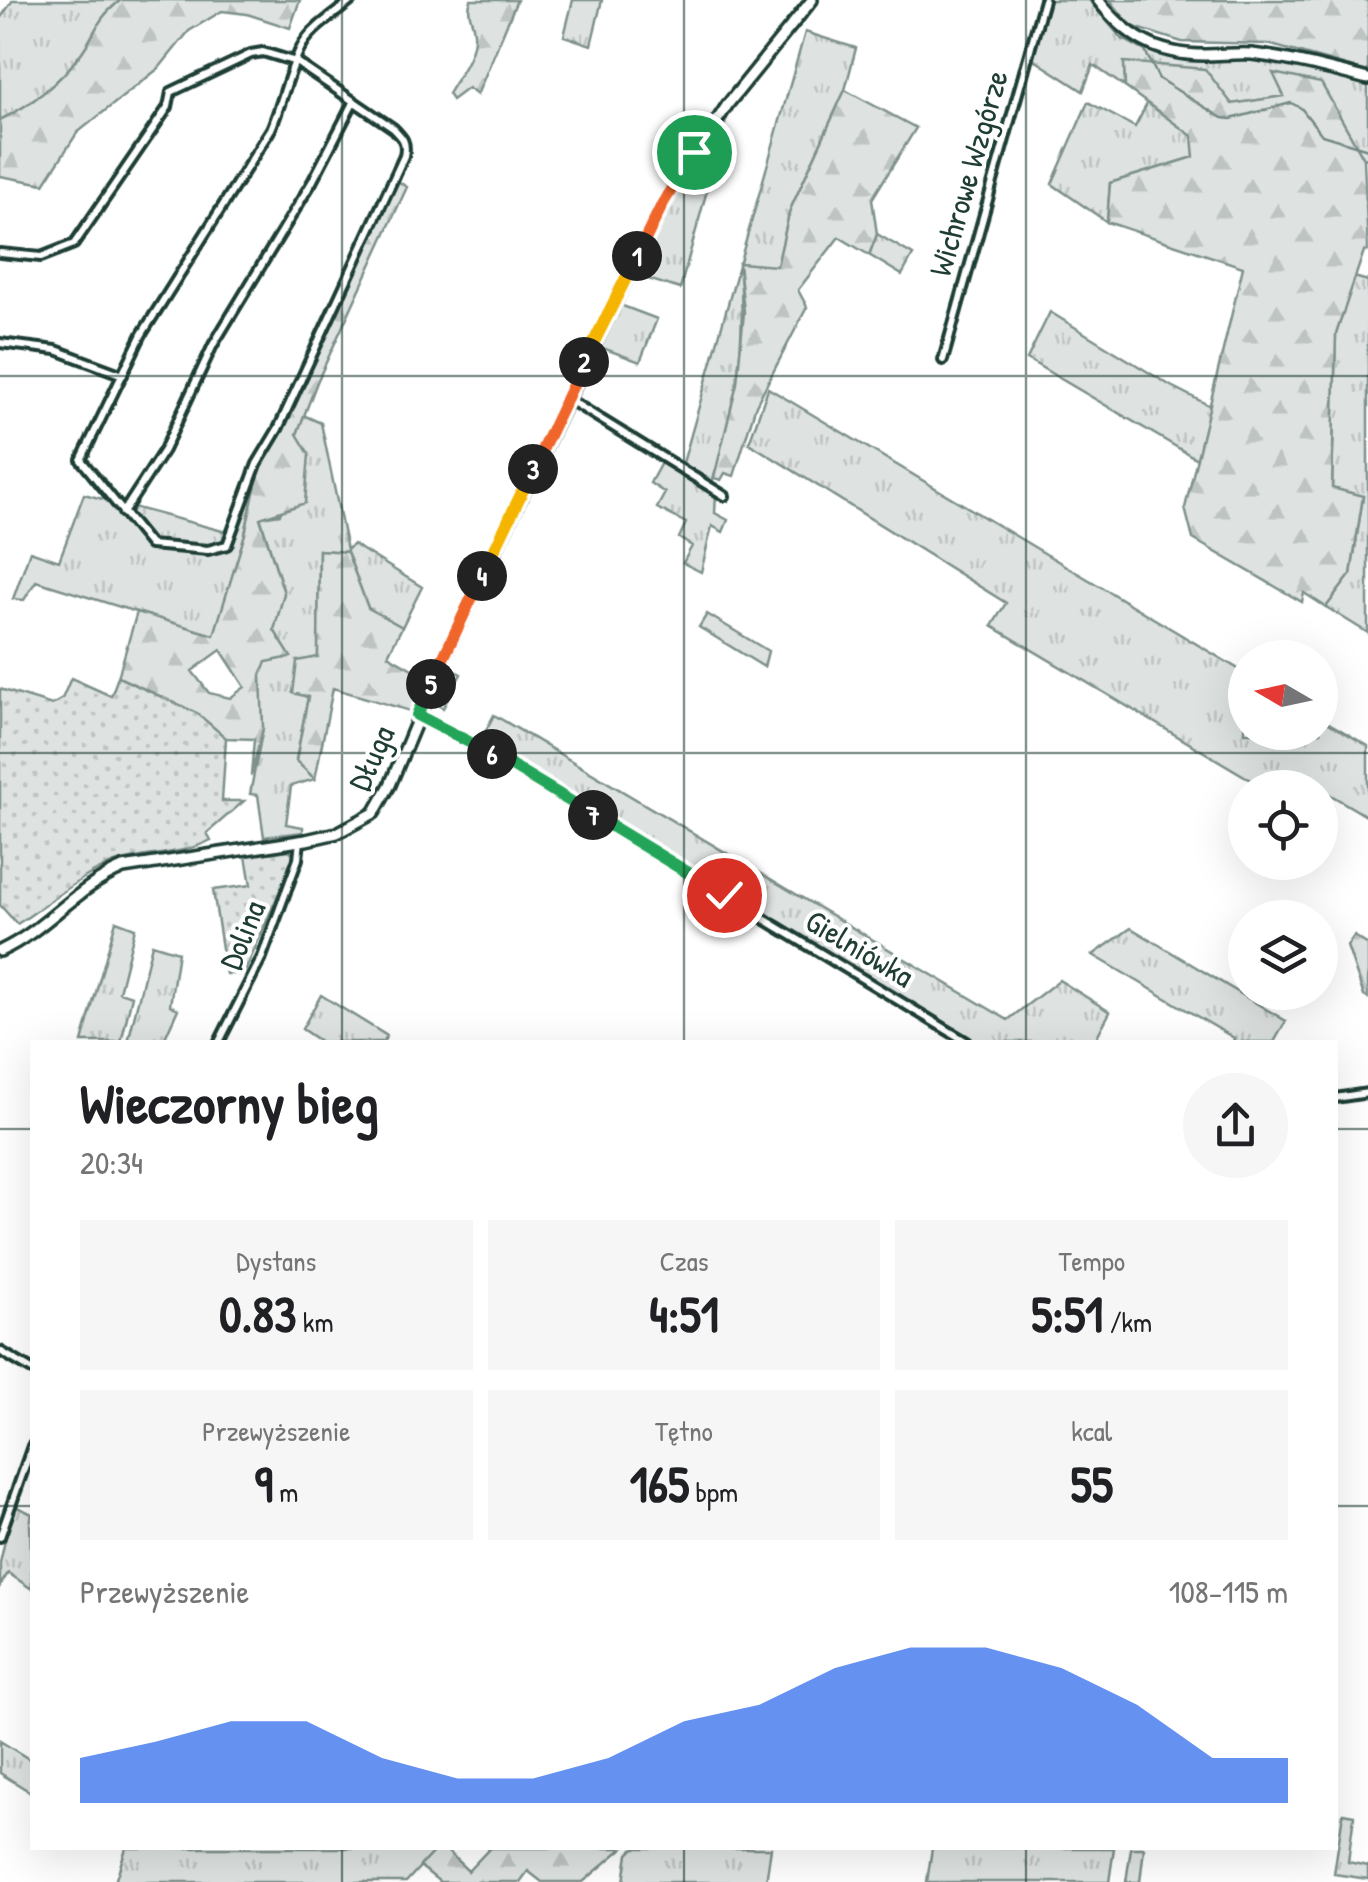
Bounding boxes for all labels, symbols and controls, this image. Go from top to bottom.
street label: Wichrowe Wzgórze [918,65,1018,281]
pin [652,110,737,195]
icon: arrive [667,125,722,180]
pin: 1 [612,231,662,281]
text: 1 [632,237,642,275]
pin: 2 [559,337,609,387]
text: 2 [577,343,591,381]
pin: 3 [508,444,558,494]
text: 3 [527,450,539,488]
pin: 4 [457,551,507,601]
text: 4 [477,557,487,595]
north arrow [1228,640,1338,750]
map controls [1228,640,1338,1010]
pin: 5 [406,659,456,709]
text: 5 [425,665,437,703]
street label: Długa [338,719,404,797]
pin: 6 [467,729,517,779]
text: 6 [486,735,498,773]
button: locate [1228,770,1338,880]
pin: 7 [568,790,618,840]
text: 7 [586,796,600,834]
pin [682,853,767,938]
icon: check [697,868,752,923]
street label: Dolina [209,894,275,976]
street label: Gielniówka [798,899,922,997]
button: layers [1228,900,1338,1010]
text: Wieczorny bieg [80,1066,378,1140]
button: share [1183,1073,1288,1178]
text: 20:34 [80,1141,143,1184]
text: Dystans [236,1242,316,1280]
text: Czas [659,1242,709,1280]
text: Tempo [1058,1242,1125,1280]
text: 0.83 [219,1280,296,1348]
text: 4:51 [649,1280,719,1348]
text: 5:51 [1031,1280,1103,1348]
text: km [296,1303,333,1341]
text: /km [1103,1303,1152,1341]
text: Przewyższenie [202,1412,350,1450]
text: Tętno [655,1412,713,1450]
text: kcal [1071,1412,1112,1450]
text: 9 [254,1450,273,1518]
text: 165 [630,1450,689,1518]
text: 55 [1071,1450,1113,1518]
text: m [273,1473,298,1511]
text: bpm [689,1473,738,1511]
text: Przewyższenie [80,1570,249,1613]
text: 108–115 m [1169,1570,1288,1613]

